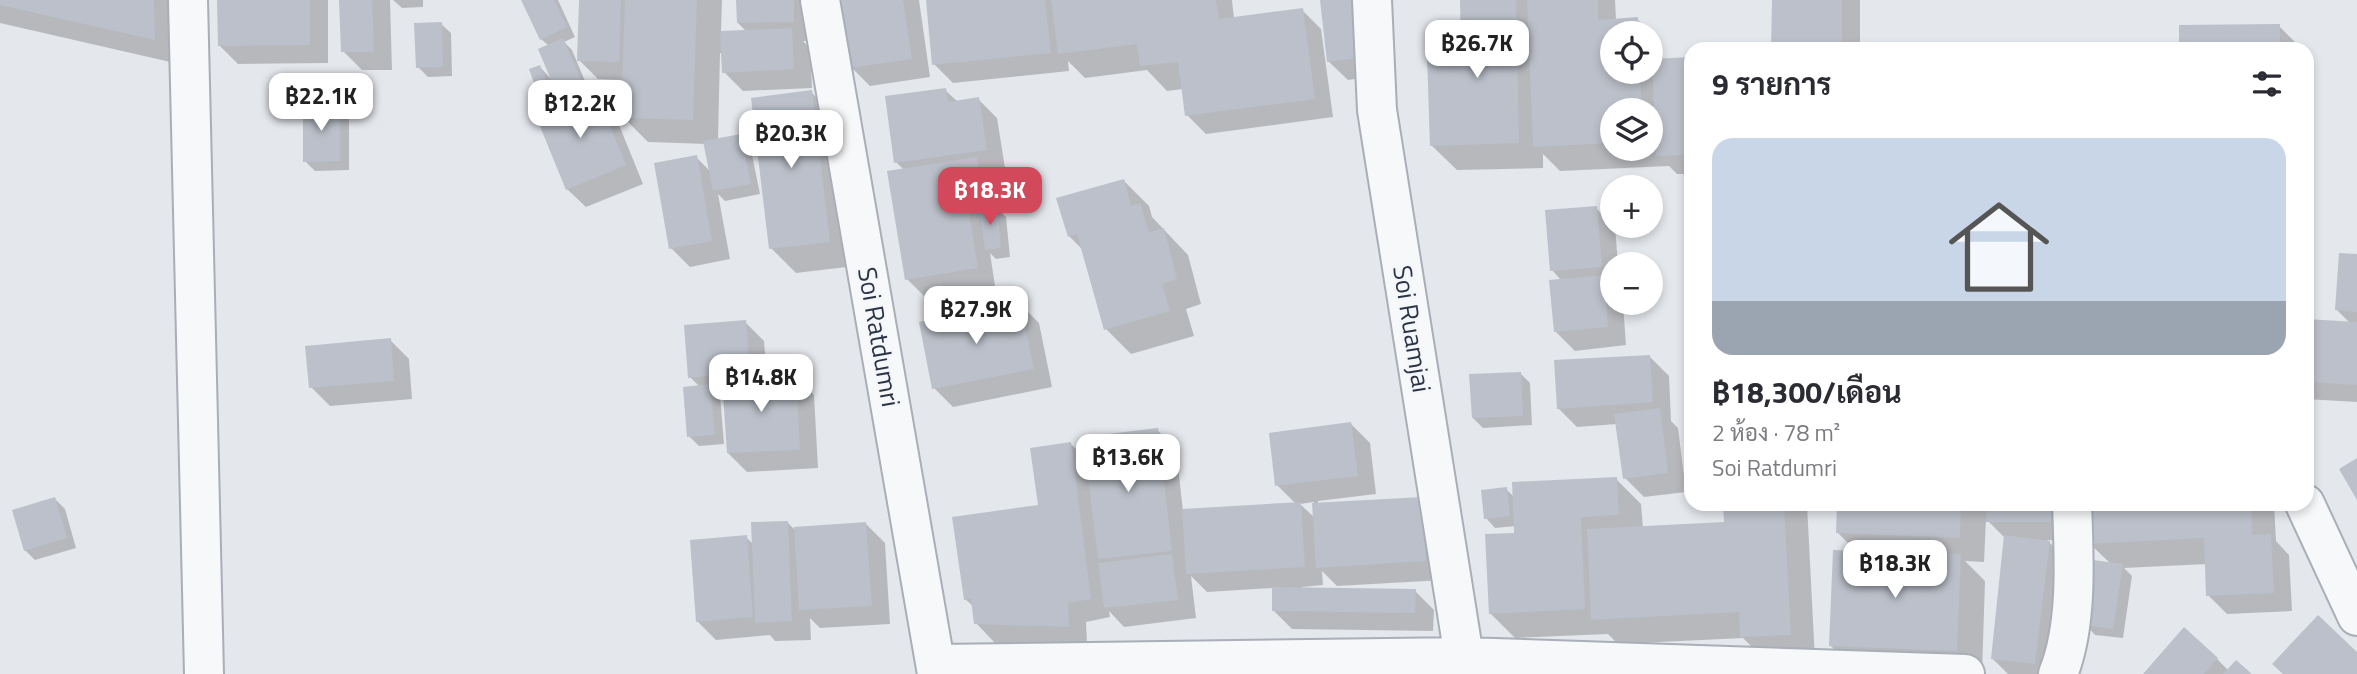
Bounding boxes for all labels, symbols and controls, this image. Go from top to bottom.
pin: ฿26.7K [1420,20,1534,80]
map controls [1600,21,1663,315]
button: locate [1600,21,1663,84]
text: ฿26.7K [1441,25,1513,60]
text: 9 รายการ [1712,61,1831,107]
icon: filters [2248,65,2286,103]
pin: ฿22.1K [264,74,378,133]
text: ฿22.1K [285,78,357,113]
pin: ฿12.2K [523,80,637,140]
text: ฿12.2K [544,85,616,120]
button: layers [1600,98,1663,161]
pin: ฿20.3K [734,110,848,170]
text: ฿20.3K [755,115,827,150]
pin: ฿18.3K [933,168,1047,227]
text: ฿18.3K [954,172,1026,207]
button: + [1600,175,1663,238]
icon: home [1936,184,2062,310]
button: − [1600,252,1663,315]
street label: Soi Ruamjai [1383,263,1442,395]
street label: Soi Ratdumri [848,264,911,410]
pin: ฿27.9K [919,286,1033,346]
text: ฿27.9K [940,291,1012,326]
pin: ฿14.8K [704,354,818,414]
text: ฿14.8K [725,359,797,394]
text: ฿18,300/เดือน [1712,369,1902,415]
text: 2 ห้อง · 78 m² [1712,415,1840,450]
pin: ฿13.6K [1071,434,1185,494]
text: ฿13.6K [1092,439,1164,474]
text: Soi Ratdumri [1712,450,1837,485]
pin: ฿18.3K [1838,540,1952,600]
text: ฿18.3K [1859,545,1931,580]

